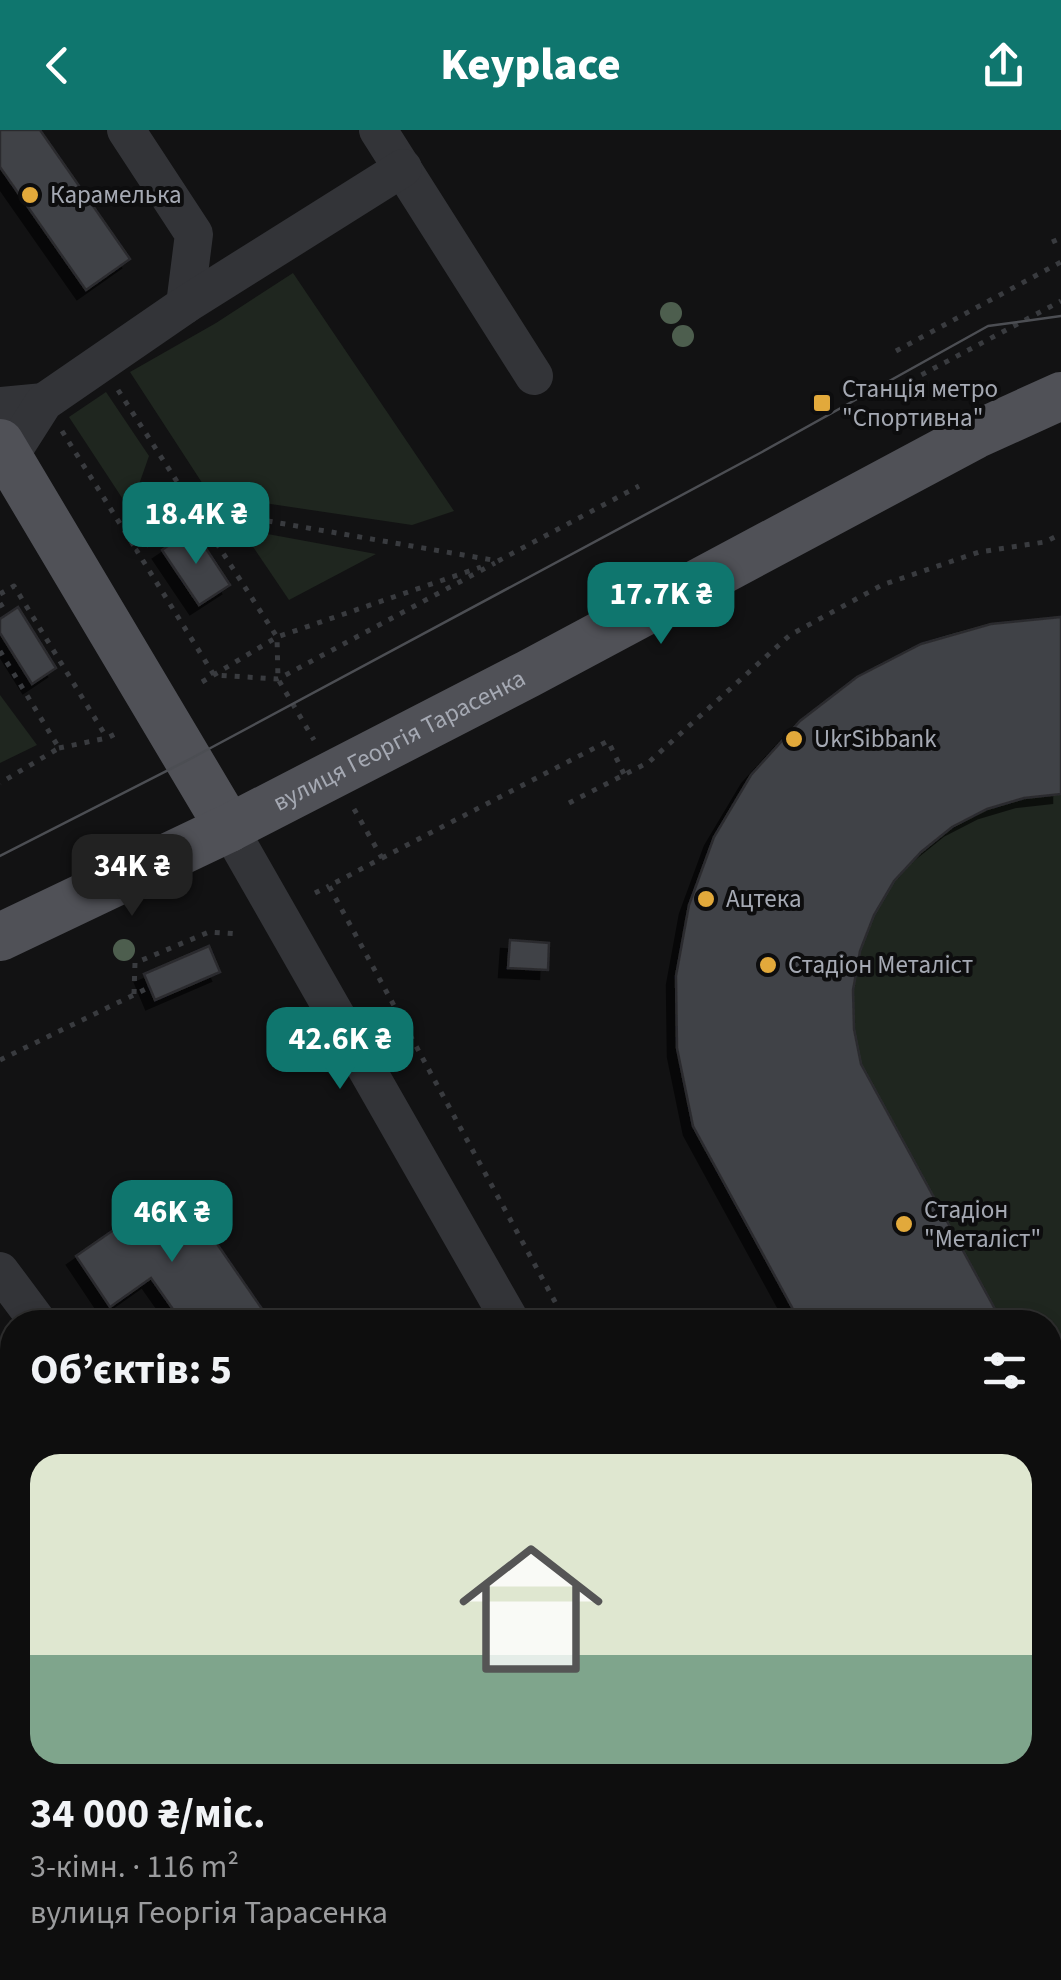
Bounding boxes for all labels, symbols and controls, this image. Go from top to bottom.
text: Keyplace [440,33,621,97]
icon: back [30,38,85,93]
icon: share [976,38,1031,93]
place label: Карамелька [50,177,182,213]
marker: Карамелька [19,184,41,206]
place label: Станція метро "Спортивна" [842,371,998,436]
marker: Станція метро "Спортивна" [811,392,833,414]
pin: 18.4K ₴ [104,482,288,567]
text: 18.4K ₴ [144,491,248,537]
pin: 17.7K ₴ [569,562,753,647]
text: 17.7K ₴ [609,571,713,617]
street label: вулиця Георгія Тарасенка [266,660,532,820]
place label: UkrSibbank [814,721,937,757]
marker: UkrSibbank [783,728,805,750]
pin: 34K ₴ [62,834,202,919]
text: 34K ₴ [94,843,170,889]
place label: Ацтека [726,881,802,917]
marker: Ацтека [695,888,717,910]
place label: Стадіон Металіст [788,947,973,983]
marker: Стадіон Металіст [757,954,779,976]
pin: 42.6K ₴ [248,1007,432,1092]
text: 42.6K ₴ [288,1016,392,1062]
pin: 46K ₴ [102,1180,242,1265]
text: 46K ₴ [134,1189,210,1235]
place label: Стадіон "Металіст" [924,1192,1041,1257]
marker: Стадіон "Металіст" [893,1213,915,1235]
text: Об’єктів: 5 [30,1340,232,1400]
icon: filters [977,1343,1032,1398]
icon: home [441,1519,621,1699]
text: 34 000 ₴/міс. [30,1784,266,1844]
text: 3-кімн. · 116 m² [30,1844,239,1890]
text: вулиця Георгія Тарасенка [30,1890,388,1936]

